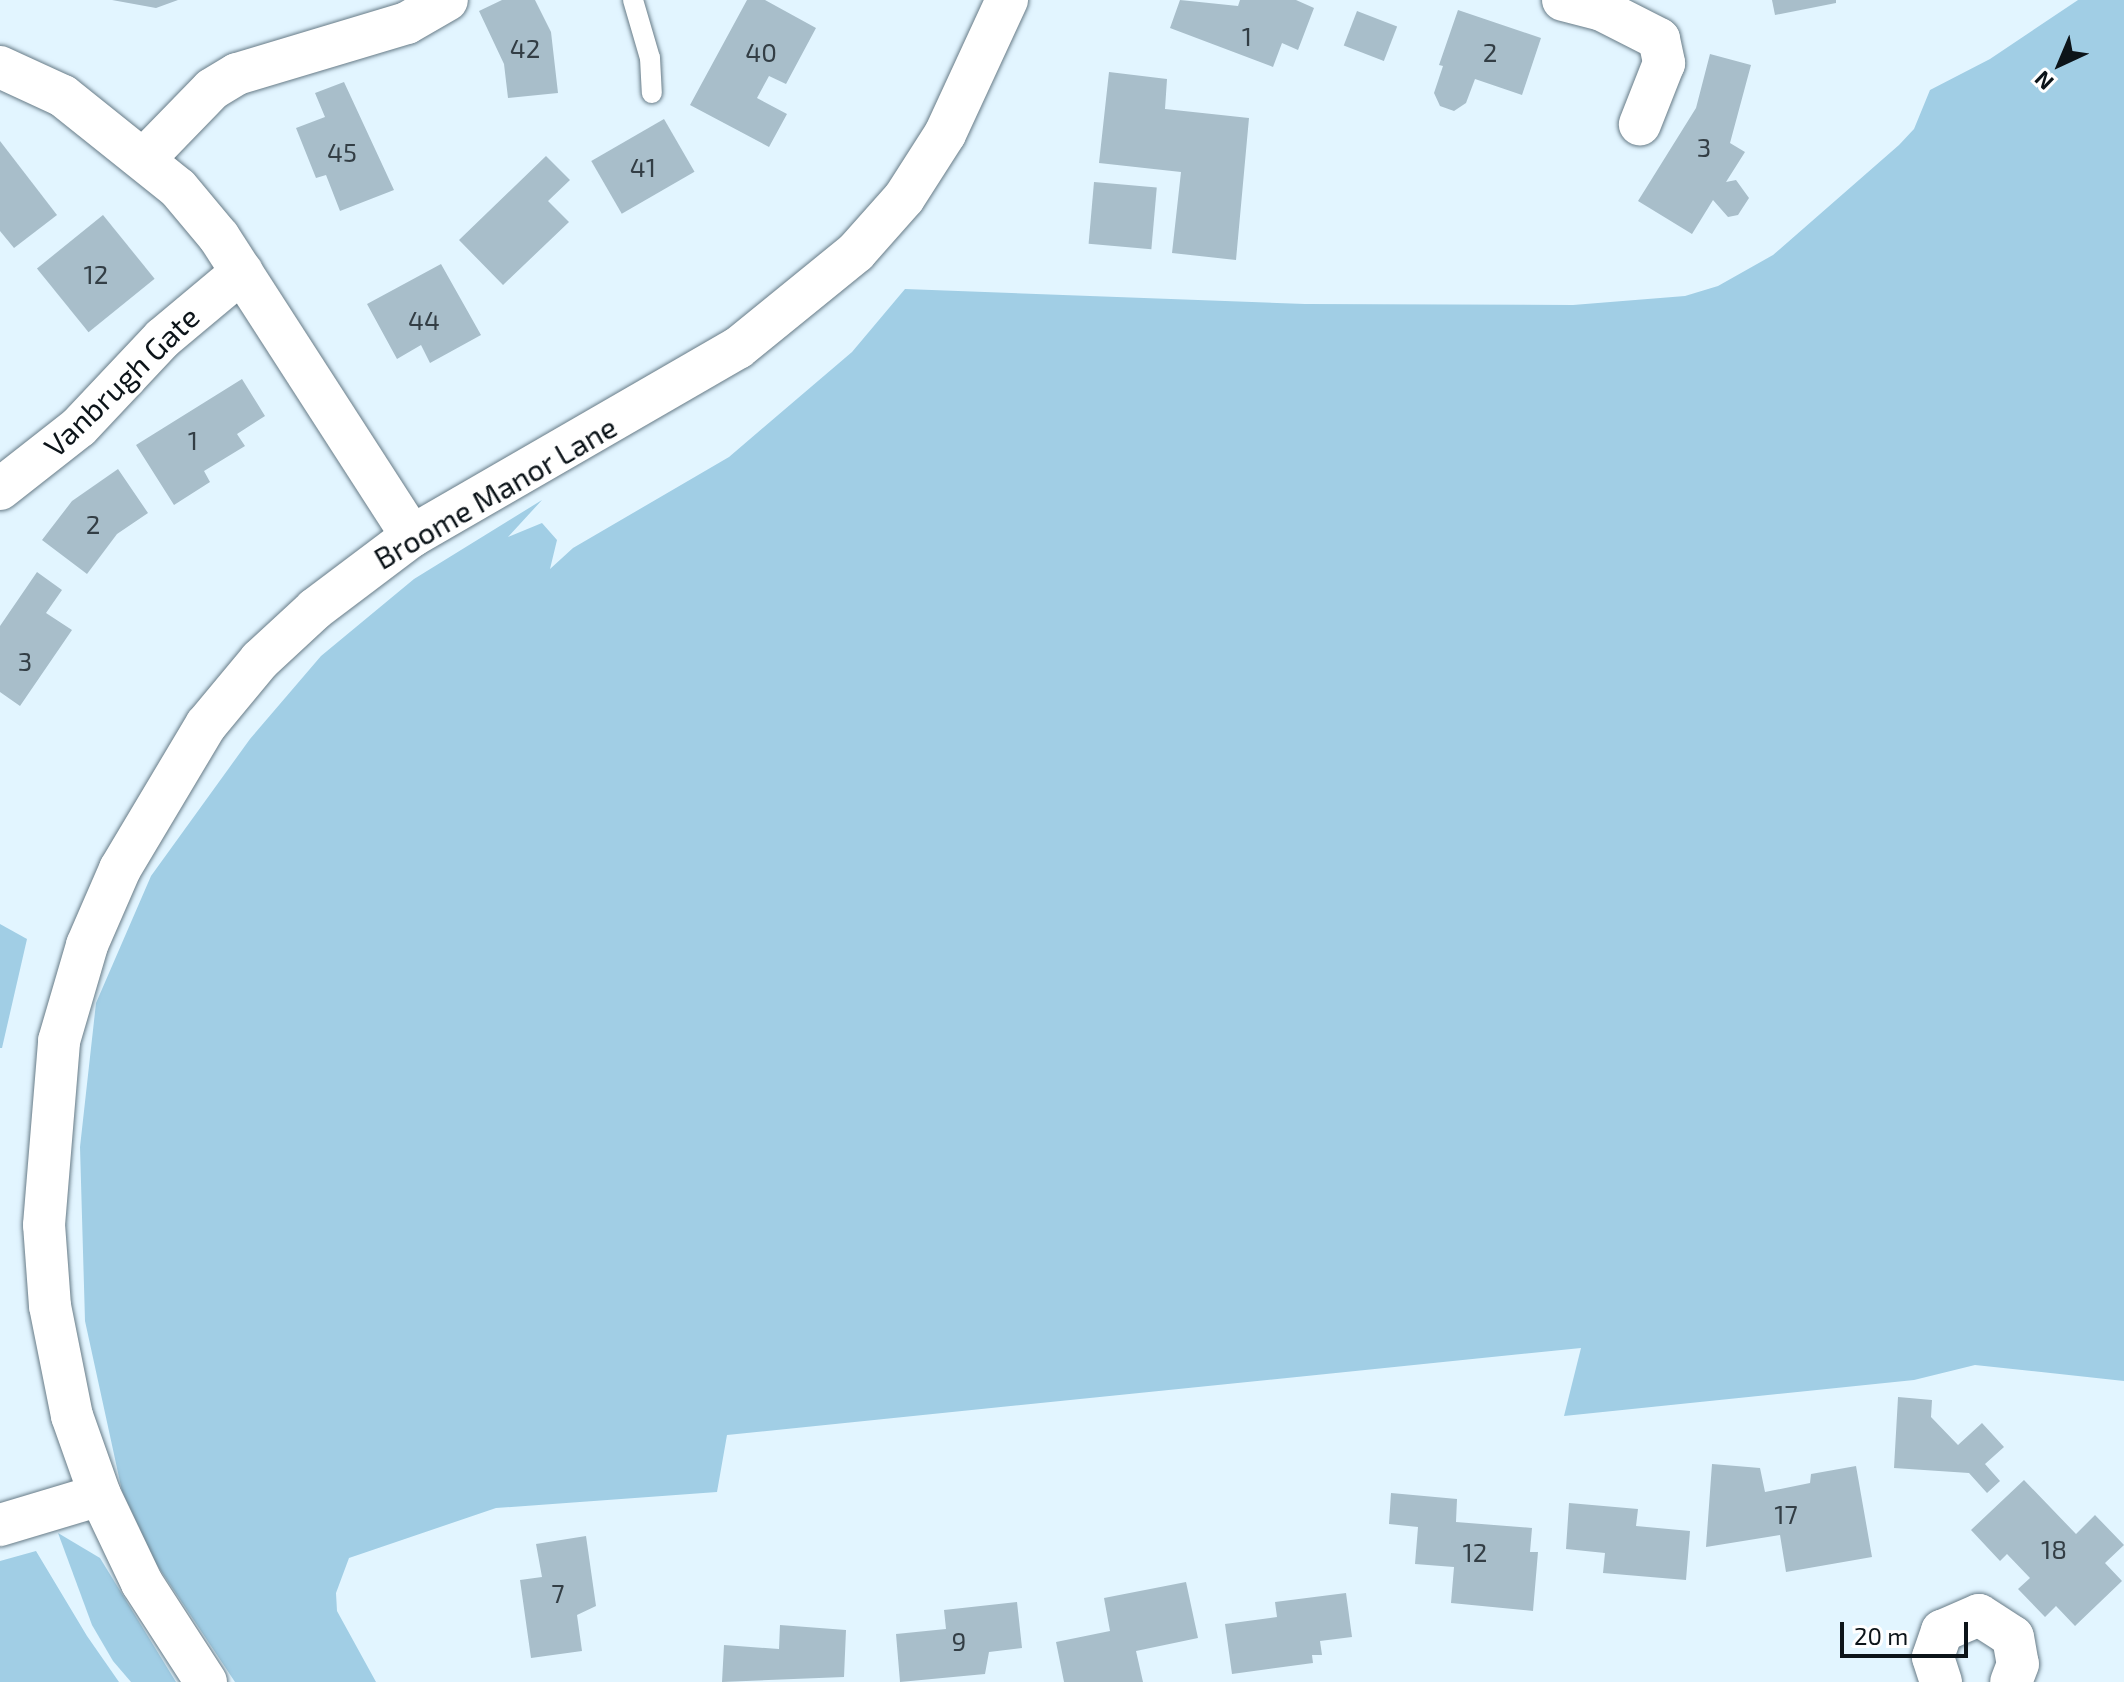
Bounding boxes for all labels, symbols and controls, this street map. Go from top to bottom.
house number: 1 [1242,20,1252,52]
north arrow [2020,24,2100,104]
house number: 42 [510,32,540,64]
house number: 40 [745,36,777,68]
house number: 2 [1483,36,1497,68]
text: N [2029,66,2058,96]
house number: 3 [1697,131,1711,163]
house number: 45 [327,136,357,168]
house number: 41 [630,151,656,183]
house number: 12 [84,258,108,290]
street label: Vanbrugh Gate [36,298,206,464]
house number: 44 [408,304,440,336]
street label: Broome Manor Lane [367,408,623,576]
house number: 1 [188,424,198,456]
house number: 2 [86,508,100,540]
house number: 3 [18,645,32,677]
house number: 17 [1774,1498,1798,1530]
house number: 18 [2041,1533,2067,1565]
house number: 12 [1463,1536,1487,1568]
house number: 7 [551,1577,565,1609]
scale bar [1844,1606,1972,1656]
text: 20 m [1854,1621,1908,1650]
house number: 9 [952,1625,966,1657]

